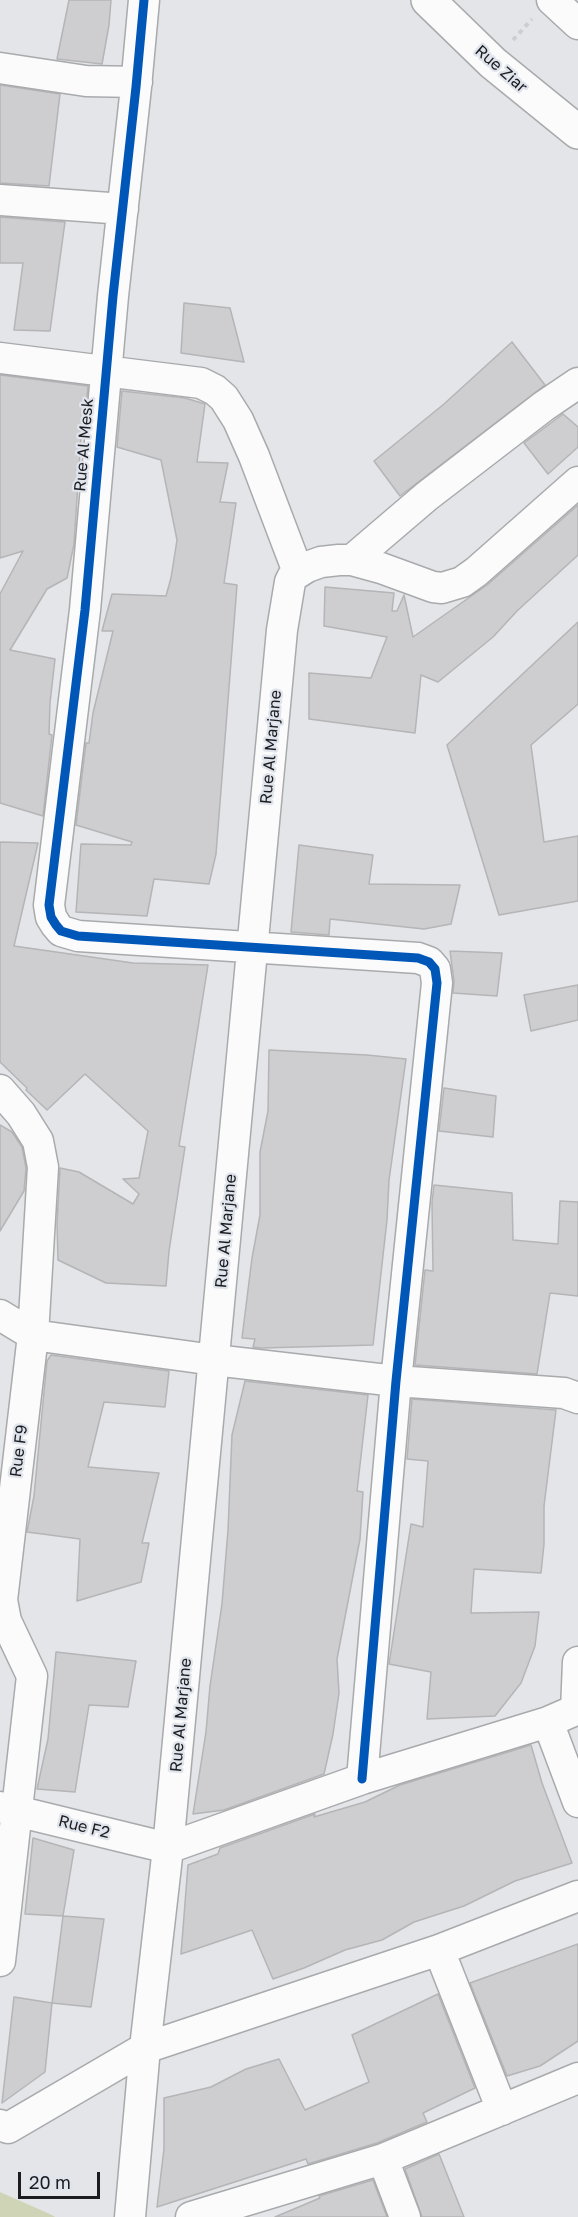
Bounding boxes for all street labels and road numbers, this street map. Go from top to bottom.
street label: Rue Ziar [471,41,531,97]
street label: Rue Al Mesk [70,398,98,492]
street label: Rue Al Marjane [256,689,286,805]
street label: Rue Al Marjane [211,1173,241,1289]
street label: Rue F9 [6,1424,32,1478]
street label: Rue Al Marjane [166,1657,196,1773]
street label: Rue F2 [56,1811,112,1843]

